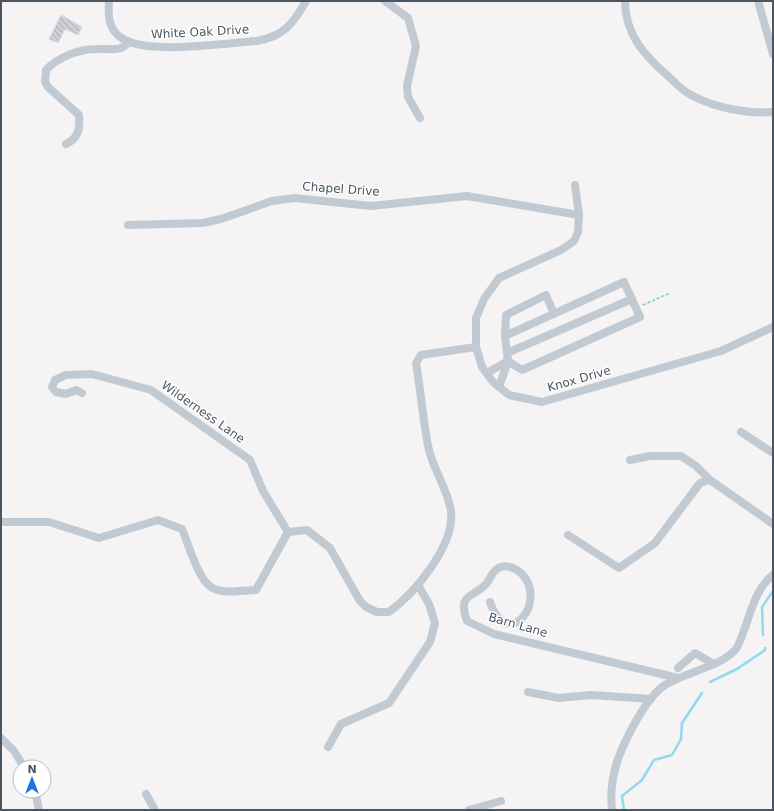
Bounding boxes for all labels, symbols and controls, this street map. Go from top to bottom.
street label: White Oak Drive [151,22,249,42]
street label: Chapel Drive [302,179,380,199]
street label: Knox Drive [546,363,612,395]
street label: Wilderness Lane [159,378,247,446]
street label: Barn Lane [487,610,549,640]
north arrow [12,759,52,799]
text: N [27,763,37,776]

